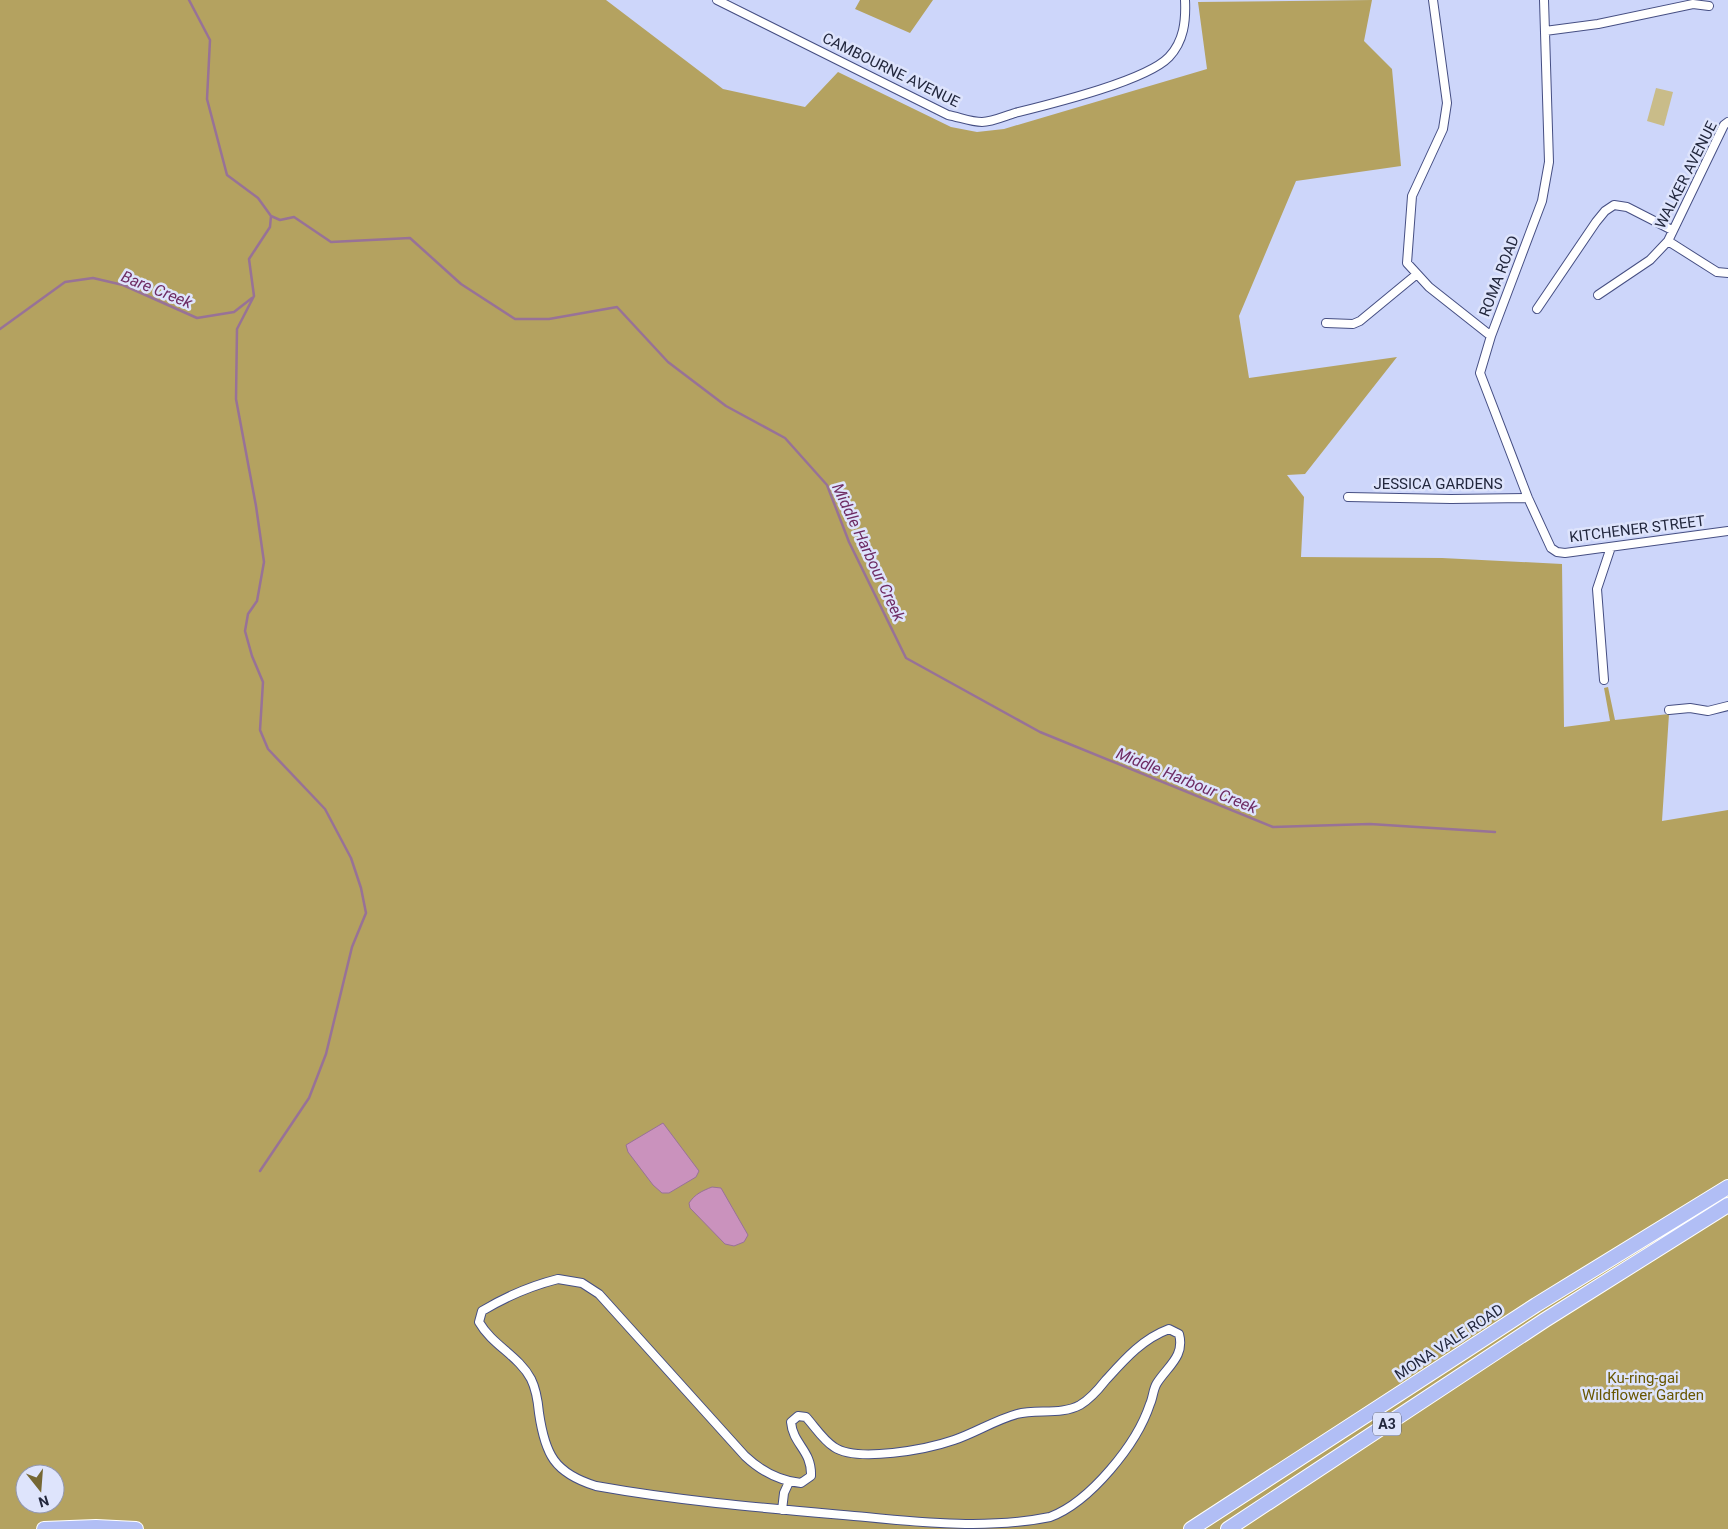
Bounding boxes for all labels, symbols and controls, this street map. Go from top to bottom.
street label: CAMBOURNE AVENUE [819,29,963,111]
street label: WALKER AVENUE [1651,118,1721,232]
street label: ROMA ROAD [1475,233,1523,319]
water label: Bare Creek [119,267,196,313]
street label: JESSICA GARDENS [1373,475,1503,493]
water label: Middle Harbour Creek [828,480,909,625]
street label: KITCHENER STREET [1568,512,1706,546]
water label: Middle Harbour Creek [1114,743,1261,818]
street label: MONA VALE ROAD [1391,1300,1507,1384]
park label: Ku-ring-gai Wildflower Garden [1582,1369,1704,1404]
road number: A3 [1373,1412,1401,1436]
north arrow [15,1464,65,1514]
text: N [37,1492,51,1511]

